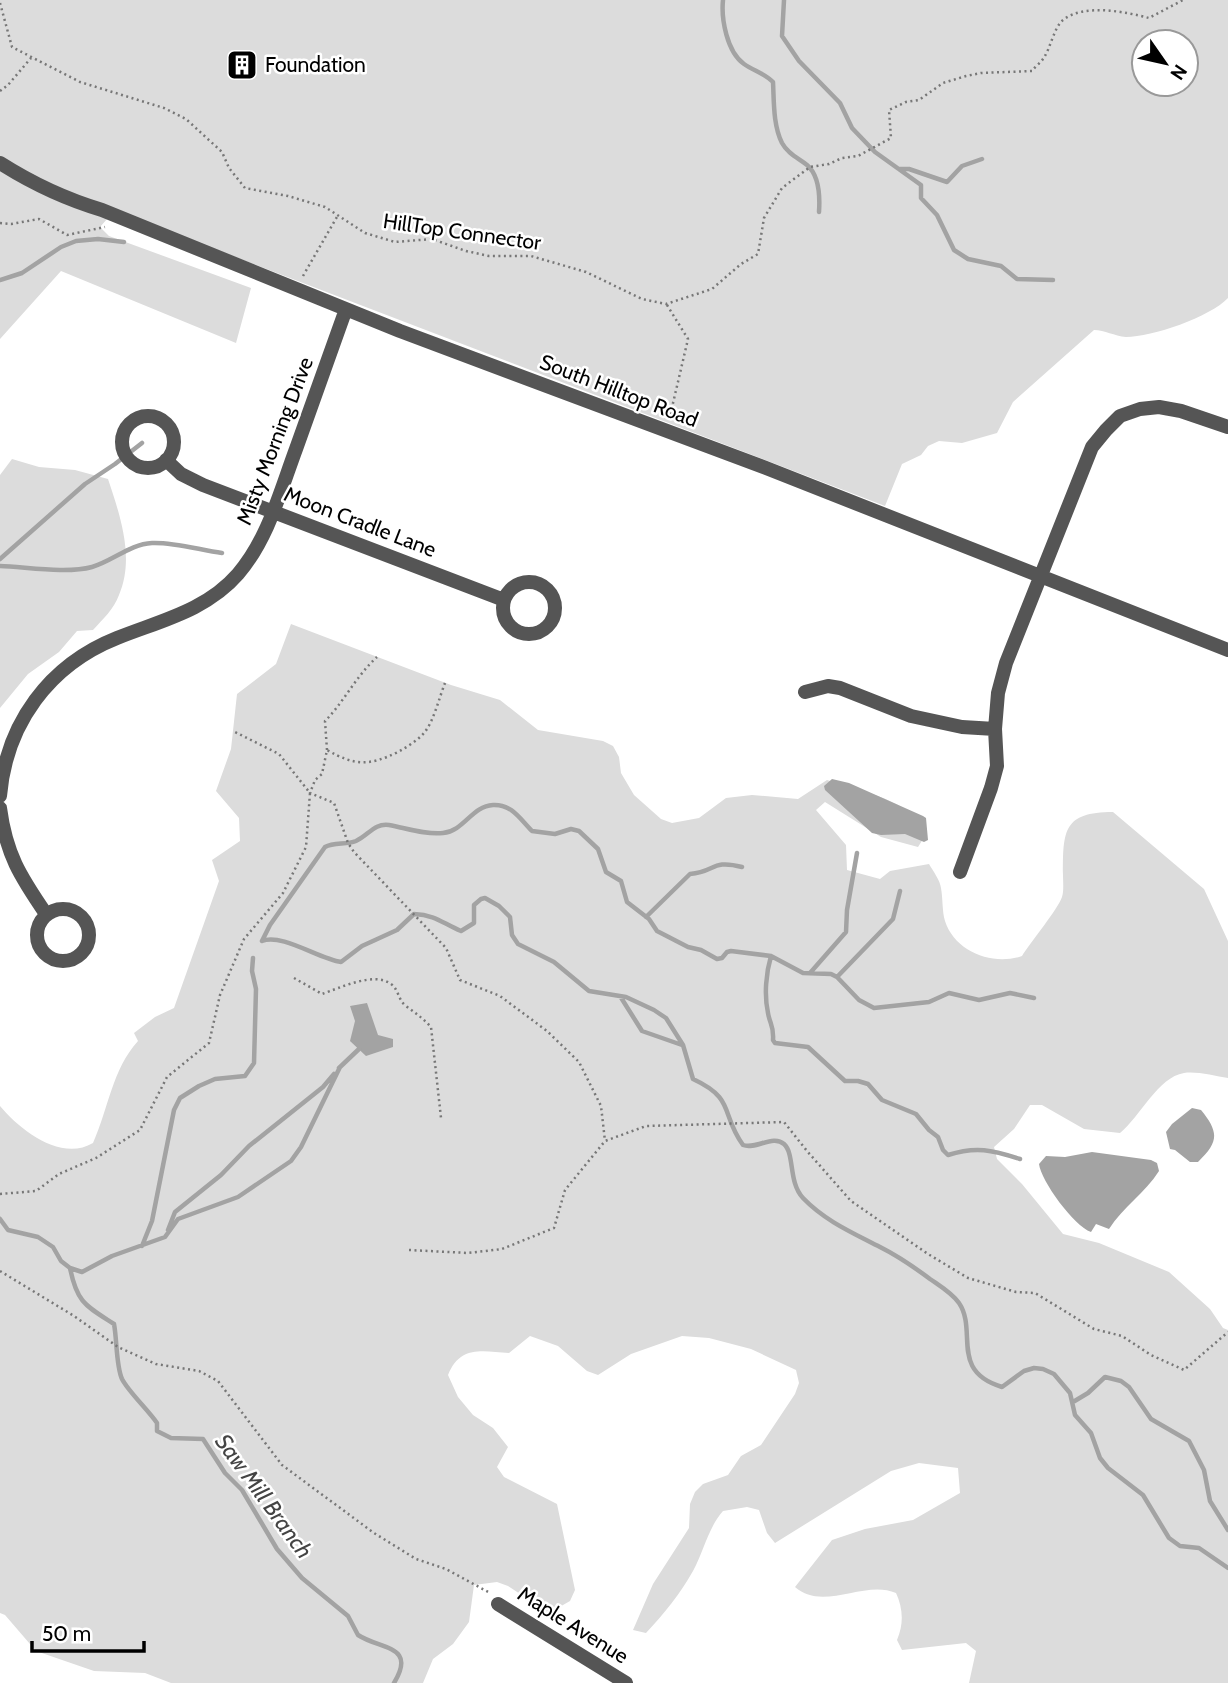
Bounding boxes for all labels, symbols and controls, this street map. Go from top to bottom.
north arrow [1130,28,1200,98]
building icon: Foundation [225,48,259,82]
place label: Foundation [265,52,366,77]
text: N [1165,60,1192,84]
street label: HillTop Connector [382,208,543,255]
street label: South Hilltop Road [537,349,702,432]
street label: Misty Morning Drive [231,353,318,528]
street label: Moon Cradle Lane [281,481,440,562]
water label: Saw Mill Branch [209,1428,319,1564]
street label: Maple Avenue [513,1581,633,1669]
scale bar [32,1610,144,1654]
text: 50 m [42,1621,91,1646]

